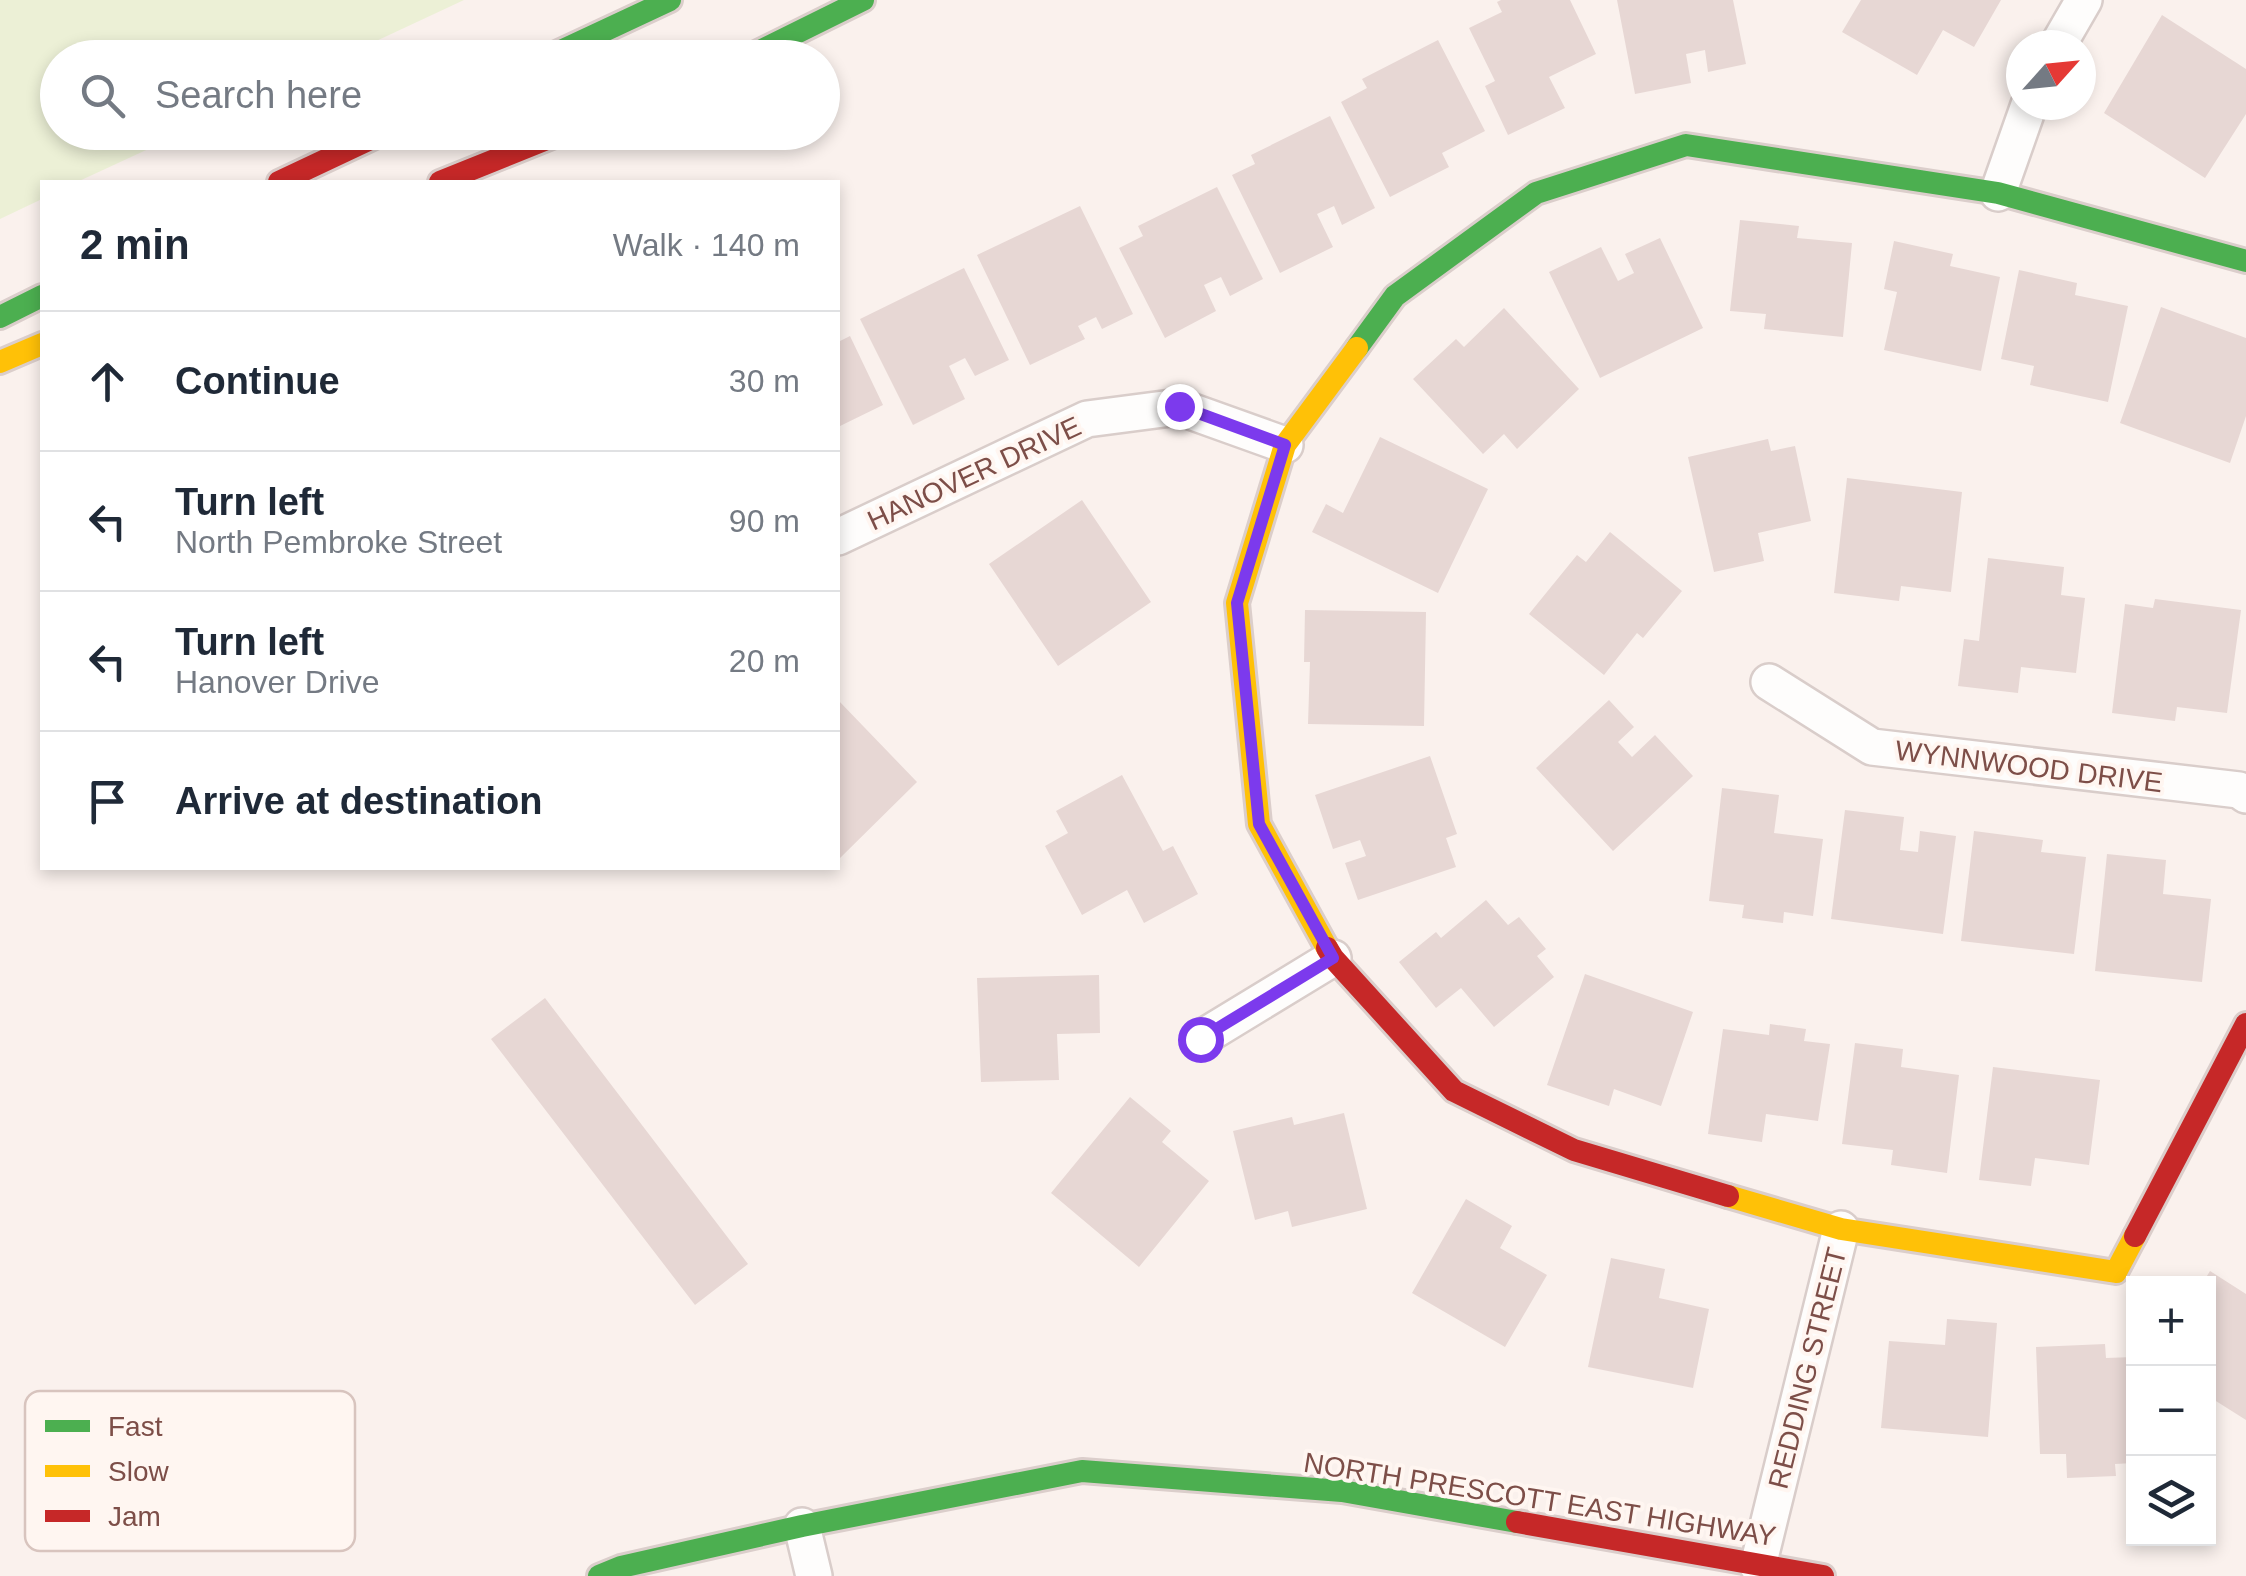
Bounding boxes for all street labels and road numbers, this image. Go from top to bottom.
street label: HANOVER DRIVE [863,410,1086,536]
street label: WYNNWOOD DRIVE [1893,735,2164,798]
street label: REDDING STREET [1763,1244,1852,1492]
street label: NORTH PRESCOTT EAST HIGHWAY [1302,1447,1779,1552]

